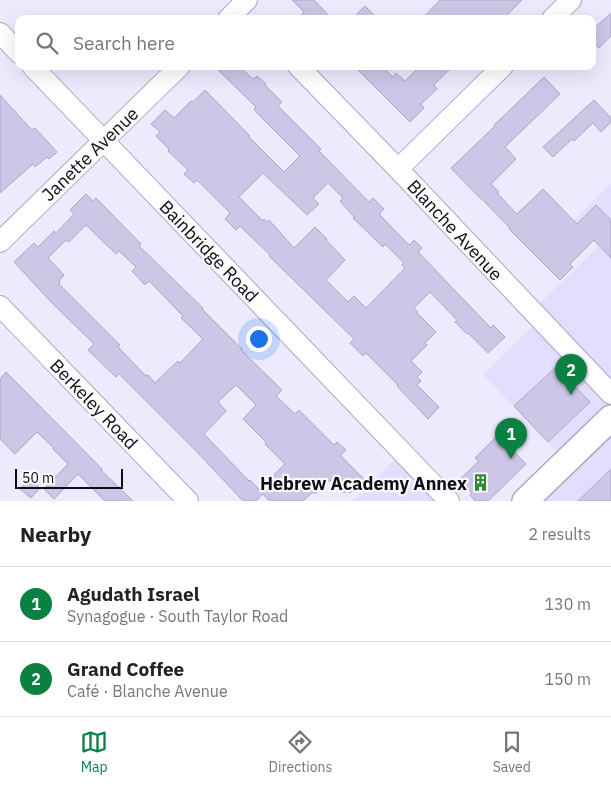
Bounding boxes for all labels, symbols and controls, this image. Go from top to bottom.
search box [15,15,596,70]
icon: search [33,29,61,57]
text: Search here [73,31,175,55]
street label: Janette Avenue [37,102,143,206]
street label: Blanche Avenue [402,175,508,285]
street label: Bainbridge Road [155,195,263,307]
your location [246,326,272,352]
street label: Berkeley Road [45,354,143,454]
pin: 2 [555,354,587,395]
pin: 1 [495,418,527,459]
scale bar [15,466,122,489]
text: 50 m [22,469,54,487]
place label: Hebrew Academy Annex [260,472,467,495]
building icon: Hebrew Academy Annex [471,473,491,493]
text: Nearby [20,520,91,548]
text: 2 results [528,524,591,544]
text: Agudath Israel [67,582,199,606]
text: 1 [31,594,41,614]
text: 130 m [544,594,591,614]
text: Synagogue · South Taylor Road [67,606,288,626]
text: Grand Coffee [67,657,184,681]
text: 2 [31,669,41,689]
text: 150 m [544,669,591,689]
text: Café · Blanche Avenue [67,681,228,701]
tab: Map [80,728,108,776]
tab: Directions [269,728,332,776]
tab: Saved [493,728,531,776]

